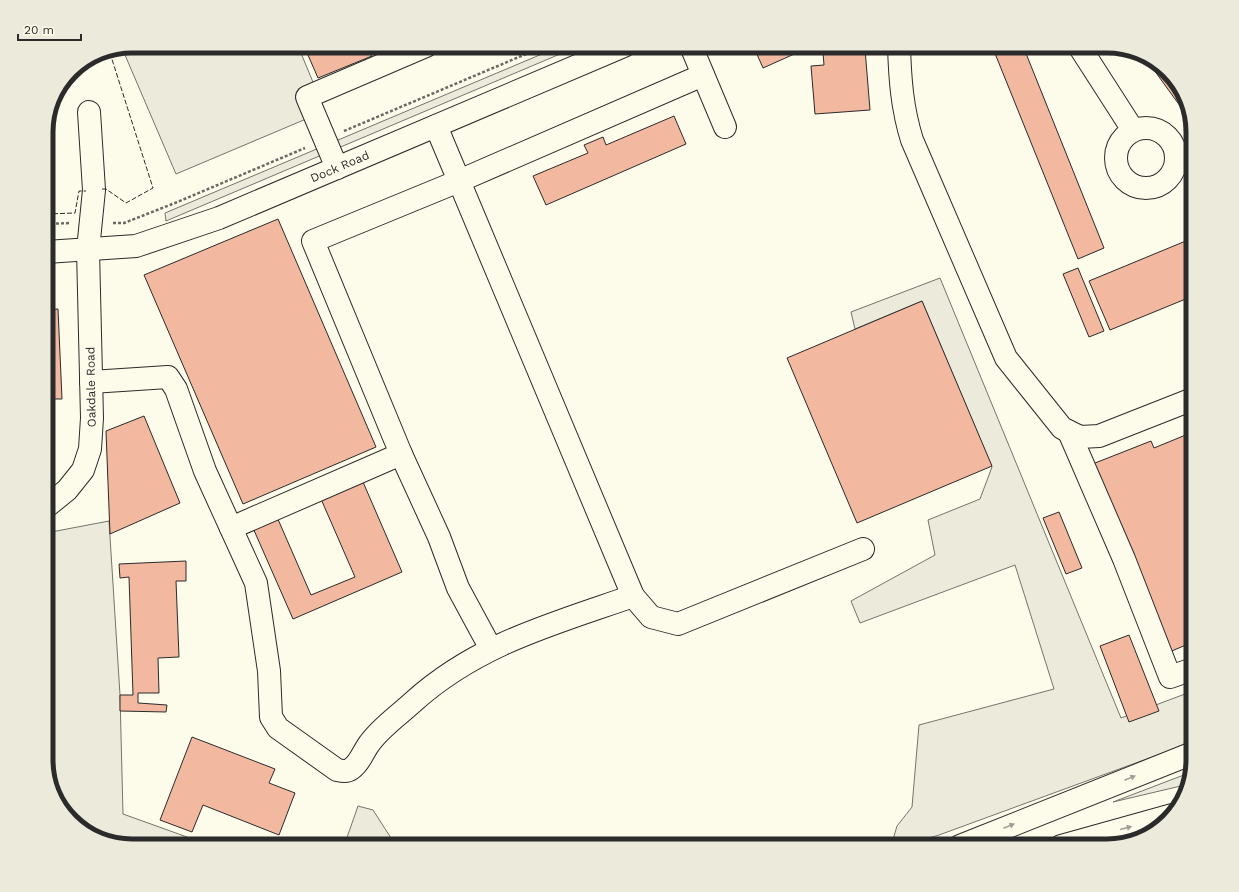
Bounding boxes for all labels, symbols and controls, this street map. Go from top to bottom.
scale bar [18,16,81,42]
text: 20 m [24,23,54,37]
street label: Dock Road [308,148,371,185]
street label: Oakdale Road [83,347,99,427]
one-way arrow [1124,775,1136,781]
one-way arrow [1004,823,1016,829]
one-way arrow [1120,825,1132,831]

